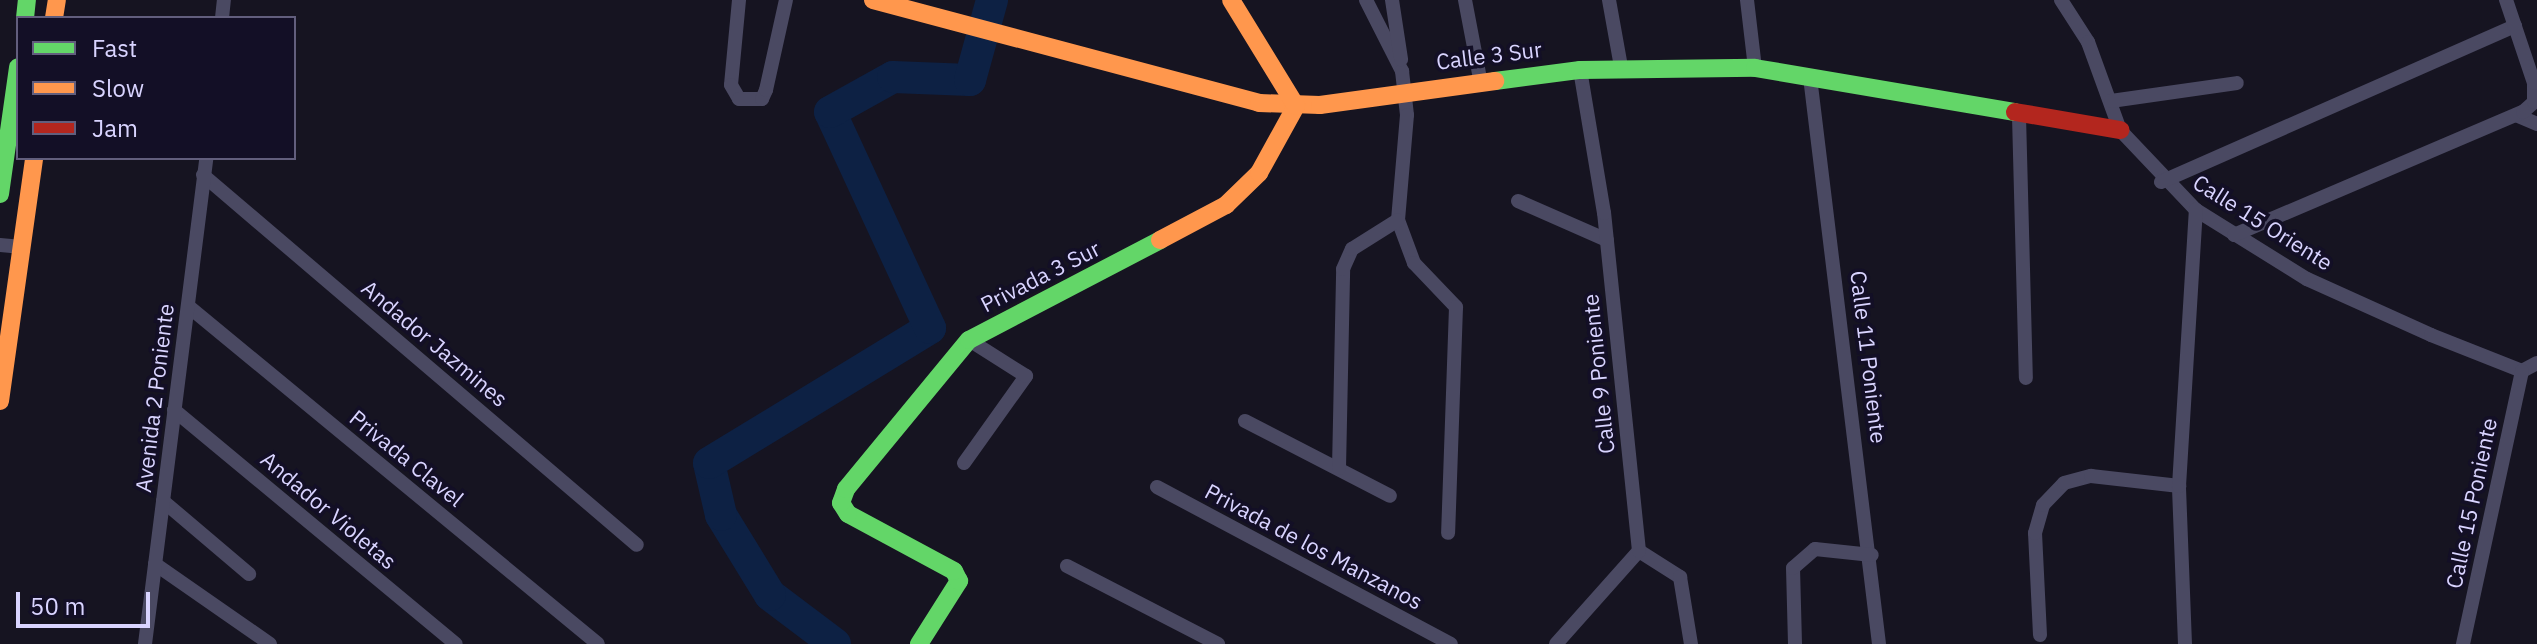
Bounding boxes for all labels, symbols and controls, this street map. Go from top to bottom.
legend [16,16,296,160]
text: Fast [92,32,137,64]
street label: Calle 3 Sur [1435,35,1543,75]
text: Slow [92,72,144,104]
text: Jam [92,112,138,144]
street label: Calle 15 Oriente [2188,169,2338,275]
street label: Privada 3 Sur [976,235,1104,317]
street label: Calle 11 Poniente [1845,269,1893,445]
street label: Andador Jazmines [357,274,513,412]
street label: Calle 9 Poniente [1576,293,1620,455]
street label: Avenida 2 Poniente [129,302,179,494]
street label: Privada Clavel [345,404,469,512]
street label: Calle 15 Poniente [2440,415,2502,591]
street label: Andador Violetas [256,446,402,574]
street label: Privada de los Manzanos [1201,477,1427,615]
scale bar [20,576,154,626]
text: 50 m [30,590,85,622]

